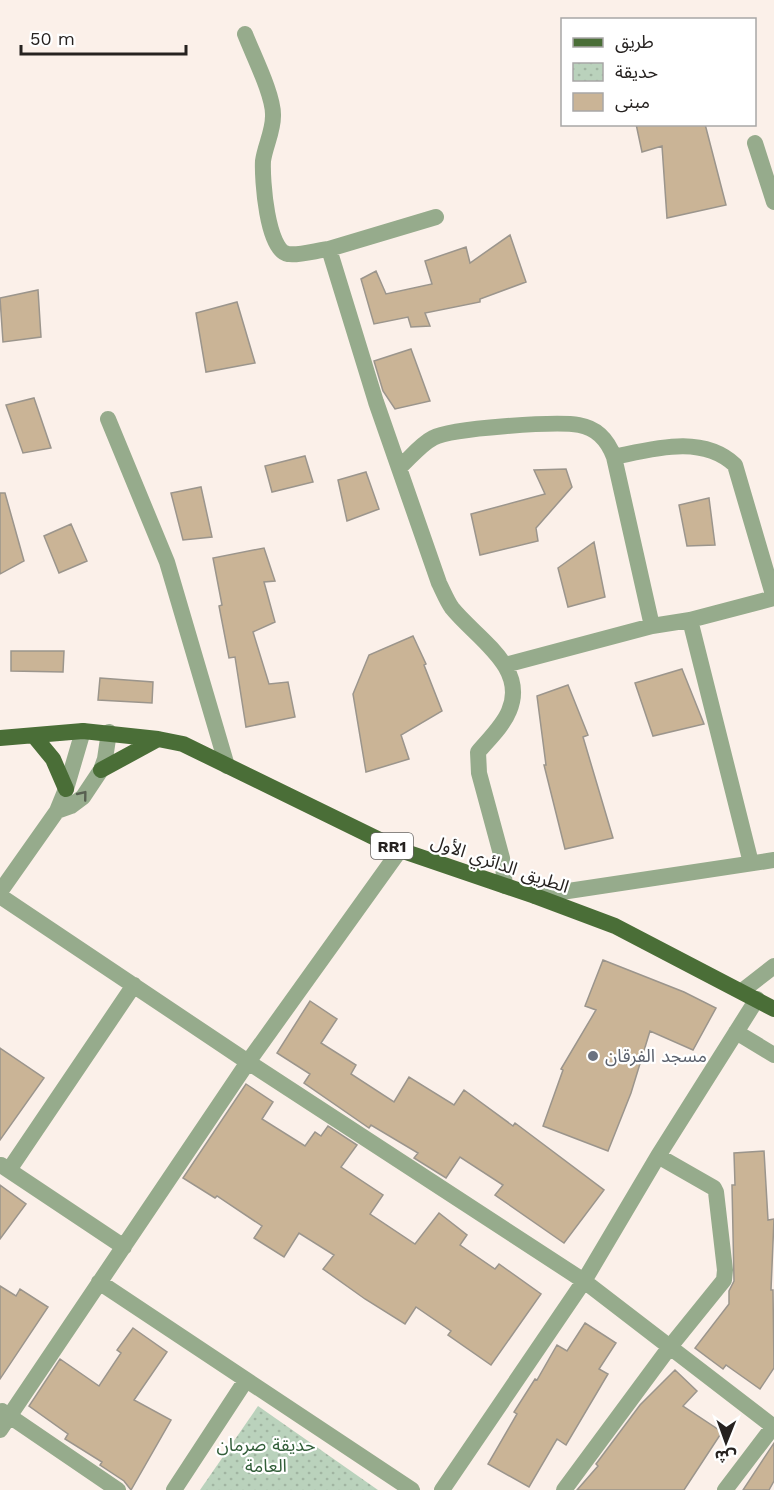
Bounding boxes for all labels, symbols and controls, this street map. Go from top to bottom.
scale bar [21,18,186,56]
legend [561,18,756,126]
text: 50 m [30,28,75,49]
text: طريق [615,31,654,53]
text: حديقة [615,61,658,82]
text: مبنى [615,91,650,113]
one-way arrow [76,791,87,802]
street label: الطريق الدائري الأول [427,830,572,900]
road number: RR1 [371,833,413,859]
place label: مسجد الفرقان [605,1045,707,1067]
marker: مسجد الفرقان [586,1049,600,1063]
north arrow [696,1412,756,1472]
park label: حديقة صرمان العامة [216,1434,316,1476]
text: ش [715,1447,737,1466]

